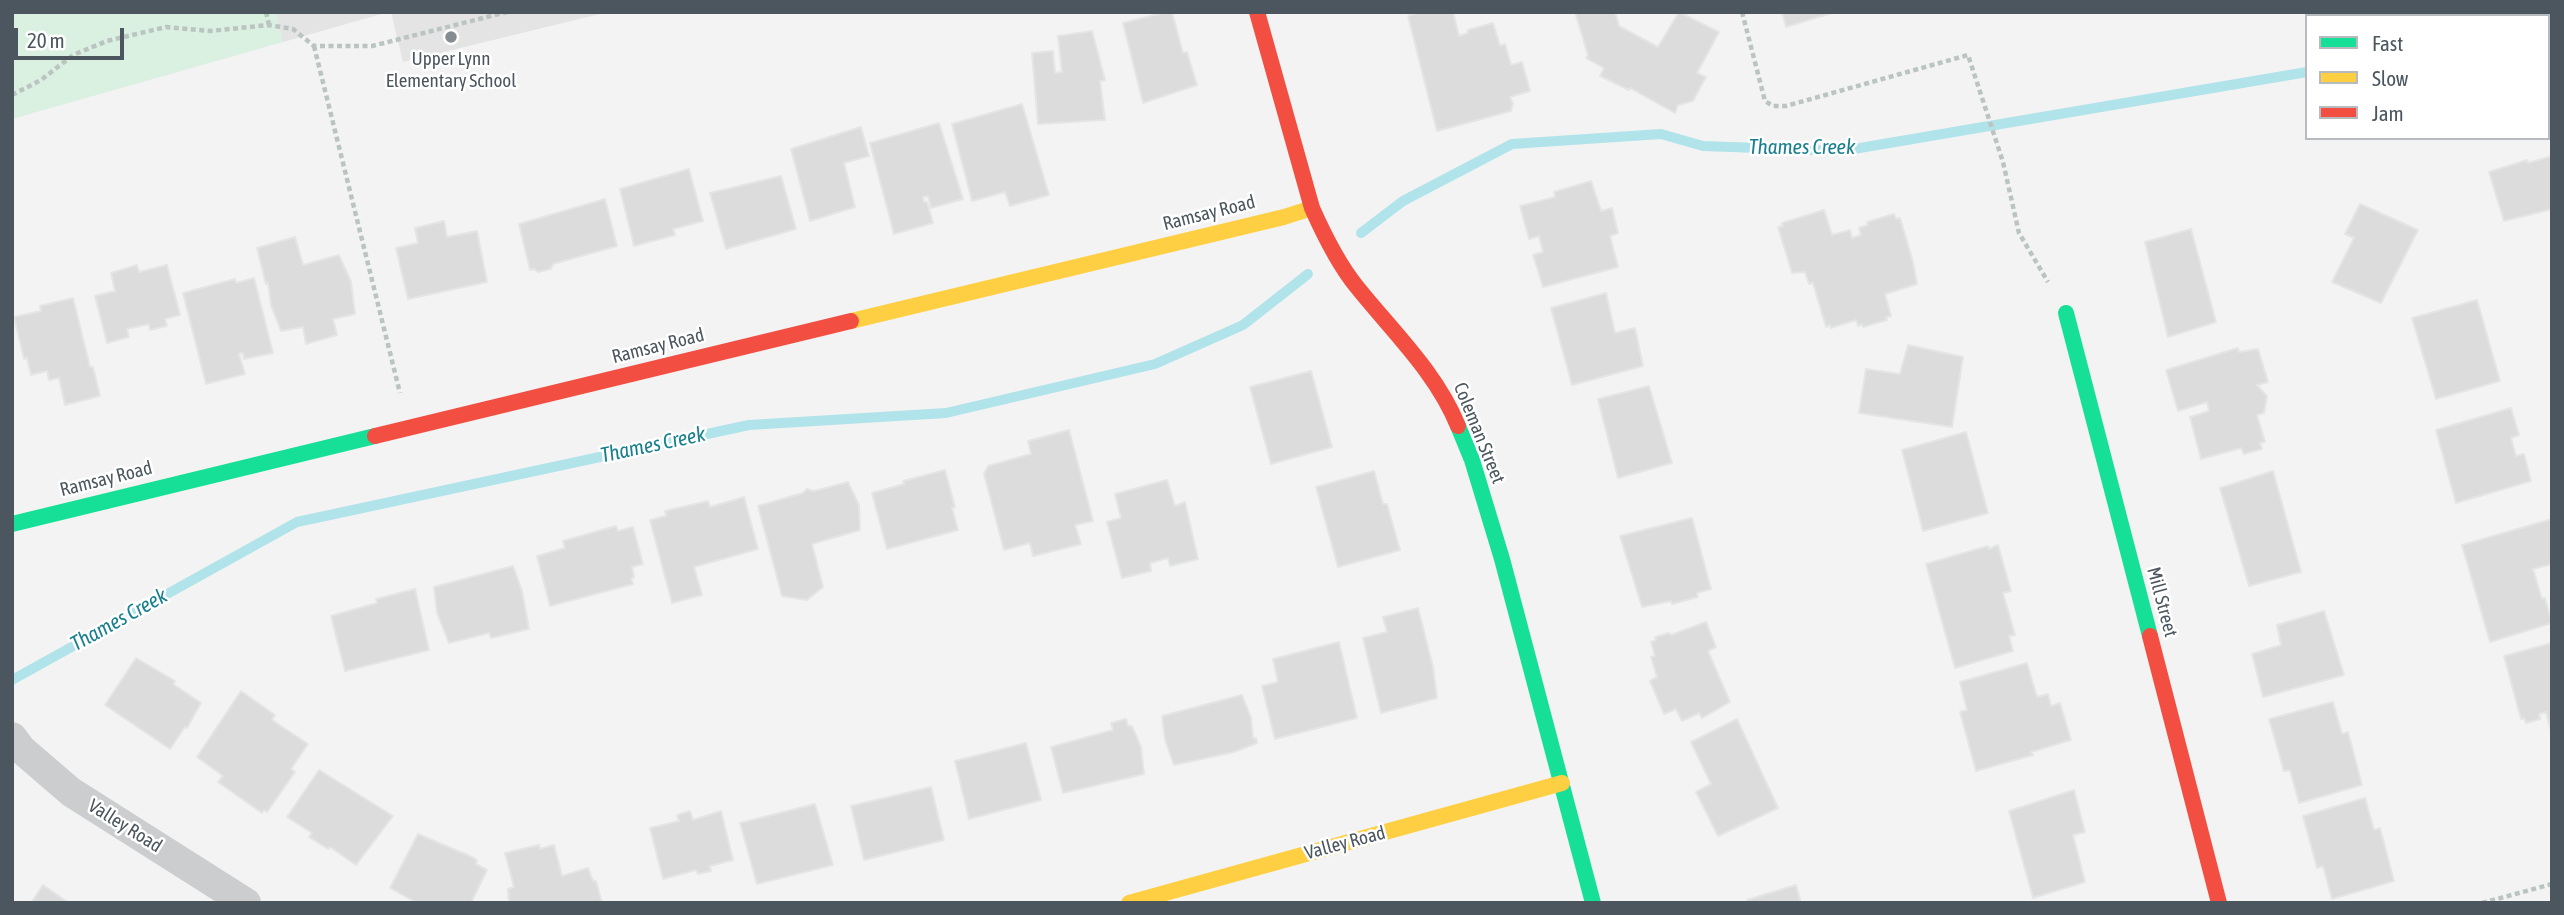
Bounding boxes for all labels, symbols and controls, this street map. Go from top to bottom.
scale bar [18,14,128,58]
legend [2305,14,2550,140]
text: 20 m [27,28,65,52]
marker: Upper Lynn Elementary School [443,29,459,45]
text: Fast [2372,31,2403,55]
place label: Upper Lynn Elementary School [386,48,516,92]
text: Slow [2372,66,2408,90]
text: Jam [2372,101,2404,125]
water label: Thames Creek [1749,134,1855,160]
street label: Ramsay Road [1161,191,1257,235]
street label: Ramsay Road [610,324,706,368]
street label: Coleman Street [1448,379,1510,487]
water label: Thames Creek [598,422,708,468]
street label: Ramsay Road [58,457,154,501]
street label: Mill Street [2142,565,2182,639]
water label: Thames Creek [66,583,172,657]
street label: Valley Road [84,794,166,858]
street label: Valley Road [1302,821,1388,865]

